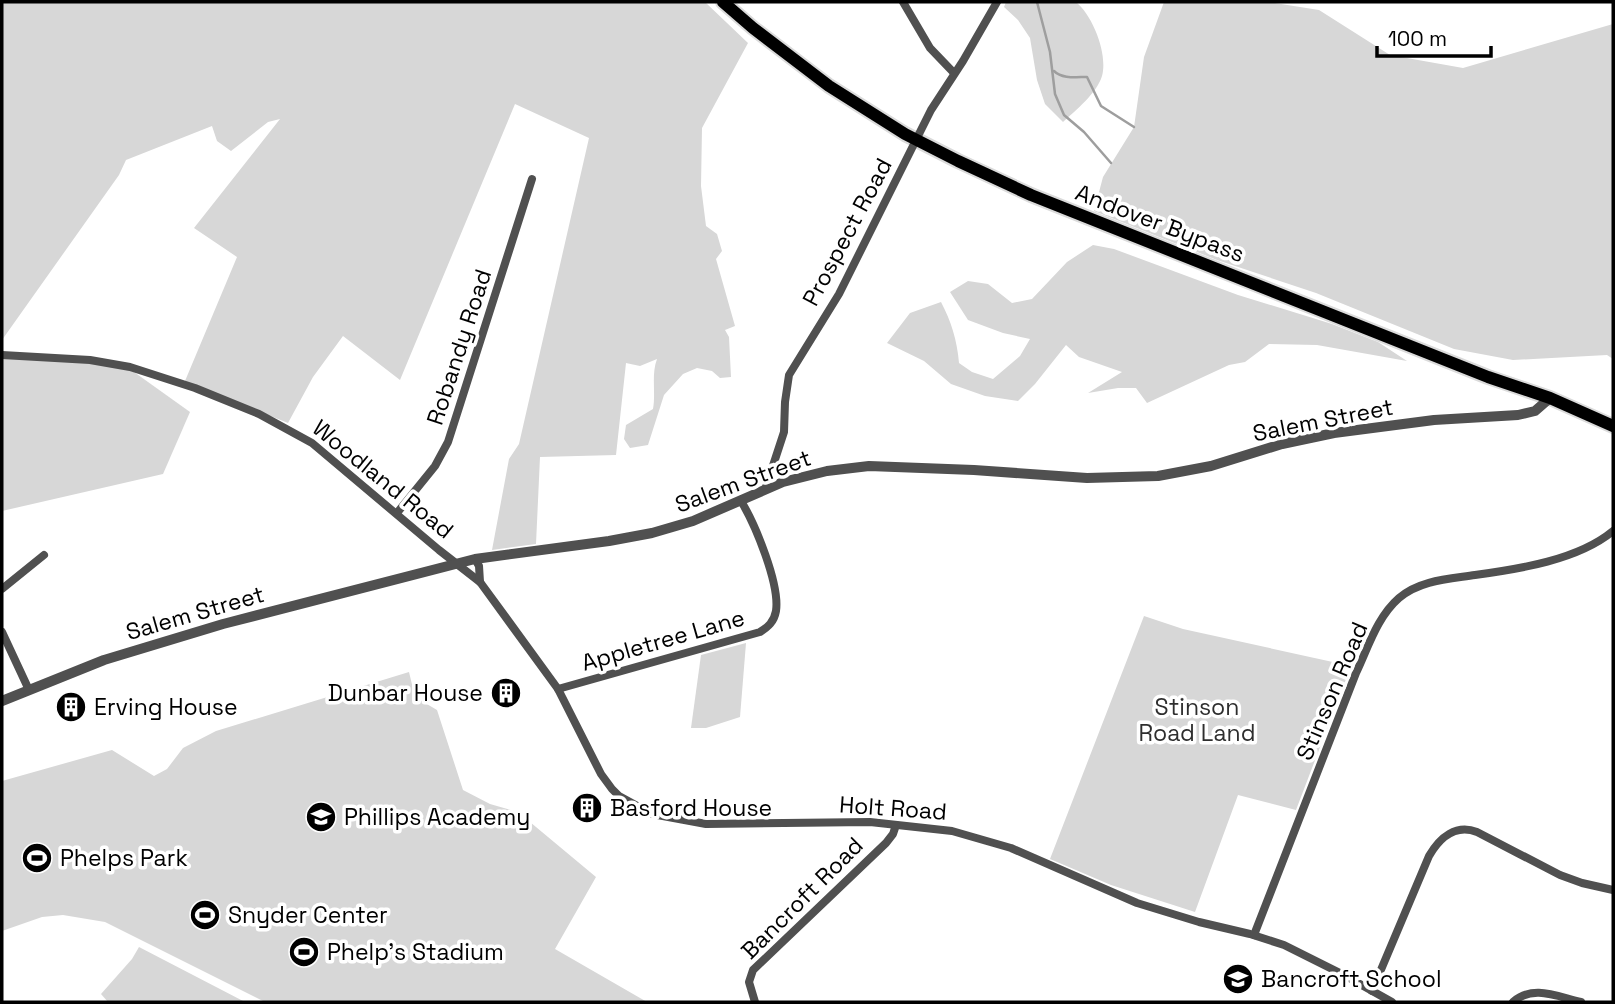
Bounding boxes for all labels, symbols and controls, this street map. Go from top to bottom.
scale bar [1377,14,1491,58]
text: 100 m [1388,25,1447,52]
street label: Prospect Road [795,153,899,311]
street label: Andover Bypass [1071,177,1249,269]
street label: Robandy Road [420,265,498,429]
street label: Salem Street [1250,392,1396,448]
street label: Woodland Road [306,413,460,545]
street label: Salem Street [671,443,815,519]
street label: Salem Street [122,579,268,647]
street label: Appletree Lane [578,602,748,678]
street label: Stinson Road [1289,617,1375,765]
building icon: Dunbar House [489,676,523,710]
place label: Dunbar House [328,678,483,708]
building icon: Erving House [54,690,88,724]
place label: Erving House [94,692,238,722]
park label: Stinson Road Land [1138,692,1256,748]
street label: Holt Road [838,789,948,827]
building icon: Basford House [570,791,604,825]
place label: Basford House [610,793,772,823]
school or university icon: Phillips Academy [304,800,338,834]
place label: Phillips Academy [344,802,530,832]
street label: Bancroft Road [734,830,870,966]
sports icon: Phelps Park [20,841,54,875]
place label: Phelps Park [60,843,188,873]
sports icon: Snyder Center [188,898,222,932]
place label: Snyder Center [228,900,388,930]
sports icon: Phelp's Stadium [287,935,321,969]
place label: Phelp's Stadium [327,937,504,967]
school or university icon: Bancroft School [1221,962,1255,996]
place label: Bancroft School [1261,964,1442,994]

